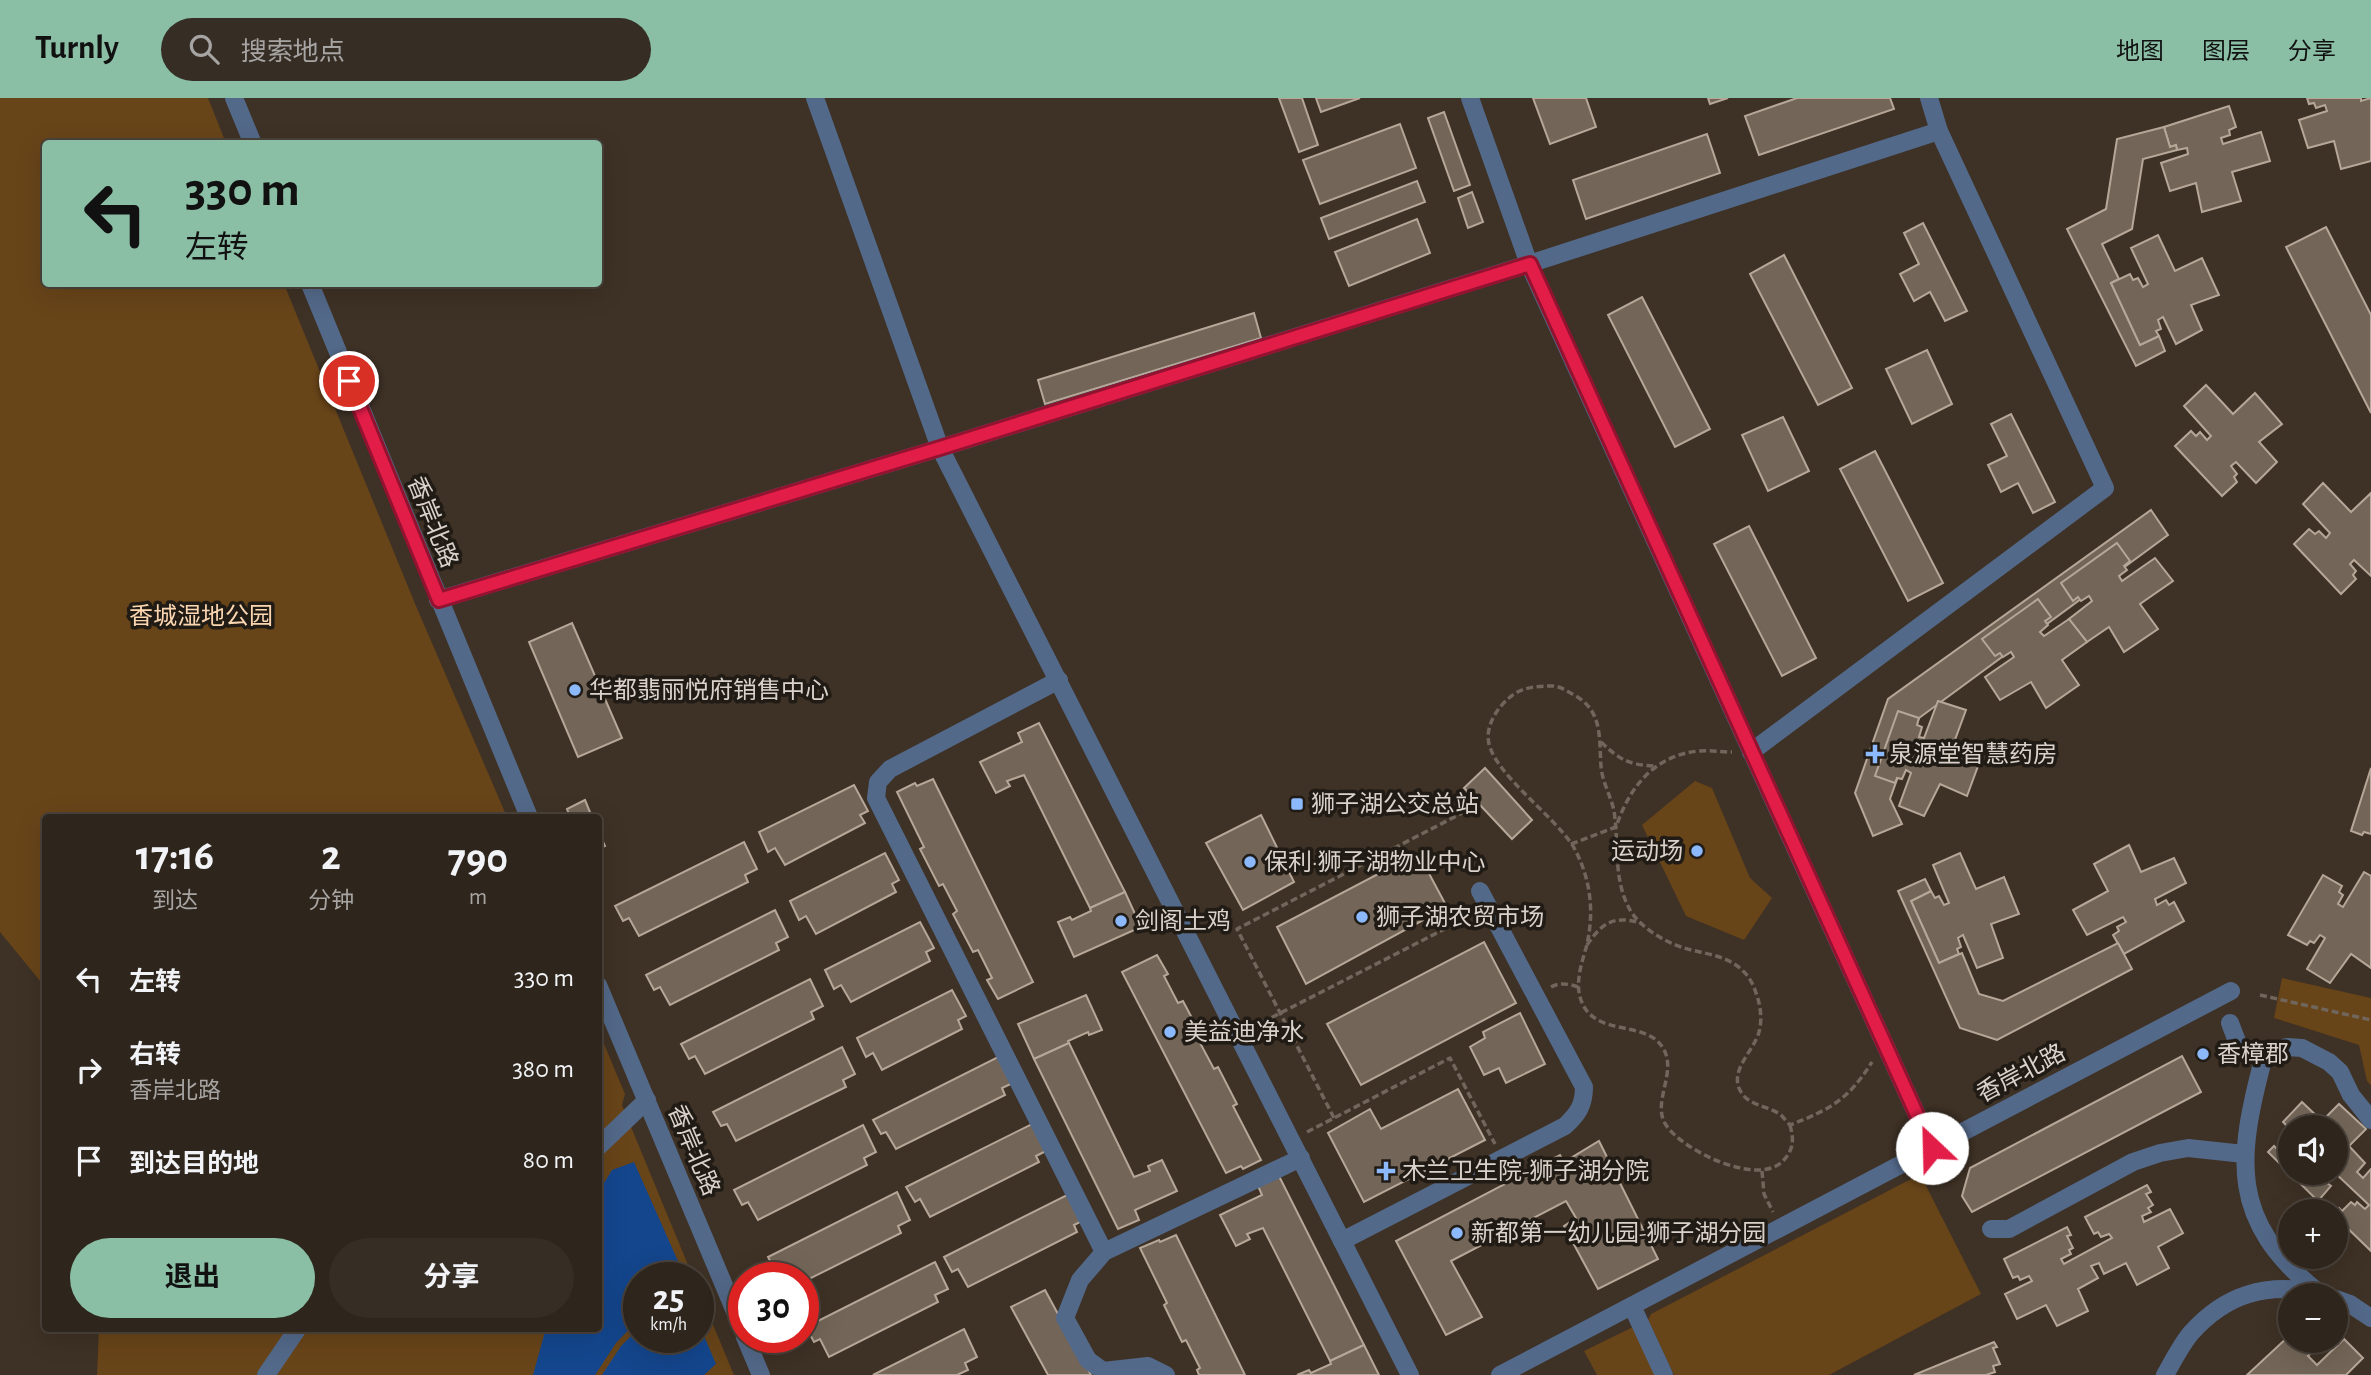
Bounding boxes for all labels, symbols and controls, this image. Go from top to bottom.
search box [161,18,651,81]
icon: search [185,30,223,68]
text: Turnly [35,32,119,65]
text: 搜索地点 [241,39,345,65]
text: 地图 [2116,40,2164,64]
text: 图层 [2202,40,2250,64]
text: 分享 [2288,40,2336,64]
text: 330 m [185,166,300,215]
icon: left [70,168,161,259]
text: 左转 [185,232,249,264]
pin [319,351,379,411]
icon: arrive [330,362,368,400]
street label: 香岸北路 [403,473,463,571]
park label: 香城湿地公园 [129,603,273,629]
place label: 华都翡丽悦府销售中心 [589,677,829,703]
marker: 华都翡丽悦府销售中心 [567,682,583,698]
place label: 泉源堂智慧药房 [1889,741,2057,767]
marker: 泉源堂智慧药房 [1867,746,1883,762]
place label: 狮子湖公交总站 [1311,791,1479,817]
marker: 狮子湖公交总站 [1289,796,1305,812]
text: 17:16 [136,835,214,877]
text: 2 [321,835,341,877]
text: 790 [448,838,508,880]
place label: 运动场 [1611,839,1683,864]
marker: 运动场 [1689,843,1705,859]
place label: 保利·狮子湖物业中心 [1264,849,1486,875]
marker: 保利·狮子湖物业中心 [1242,854,1258,870]
text: m [469,886,487,909]
text: 到达 [152,890,198,913]
text: 分钟 [308,890,354,913]
place label: 狮子湖农贸市场 [1376,904,1544,930]
place label: 剑阁土鸡 [1135,908,1231,934]
marker: 狮子湖农贸市场 [1354,909,1370,925]
marker: 剑阁土鸡 [1113,913,1129,929]
icon: left [70,960,108,998]
text: 330 m [514,965,574,991]
text: 左转 [129,969,181,995]
place label: 美益迪净水 [1184,1019,1304,1045]
marker: 美益迪净水 [1162,1024,1178,1040]
street label: 香岸北路 [1973,1039,2069,1107]
place label: 香樟郡 [2217,1041,2289,1067]
text: 右转 [129,1042,181,1068]
marker: 香樟郡 [2195,1046,2211,1062]
icon: right [70,1051,108,1089]
text: 380 m [512,1056,574,1082]
text: 香岸北路 [129,1080,221,1103]
street label: 香岸北路 [663,1101,725,1199]
position arrow [1895,1111,1969,1185]
map controls [2278,1115,2348,1353]
button: sound [2278,1115,2348,1185]
icon: arrive [70,1142,108,1180]
text: 80 m [523,1147,574,1173]
text: 到达目的地 [129,1151,259,1177]
place label: 木兰卫生院-狮子湖分院 [1402,1158,1649,1184]
marker: 木兰卫生院-狮子湖分院 [1376,1161,1396,1181]
button: + [2278,1199,2348,1269]
place label: 新都第一幼儿园-狮子湖分园 [1471,1220,1766,1246]
marker: 新都第一幼儿园-狮子湖分园 [1449,1225,1465,1241]
button: 退出 [70,1238,315,1318]
button: 分享 [329,1238,574,1318]
speed limit sign: 30 [728,1262,819,1353]
text: 25 [653,1281,684,1316]
button: − [2278,1283,2348,1353]
text: km/h [650,1316,687,1334]

